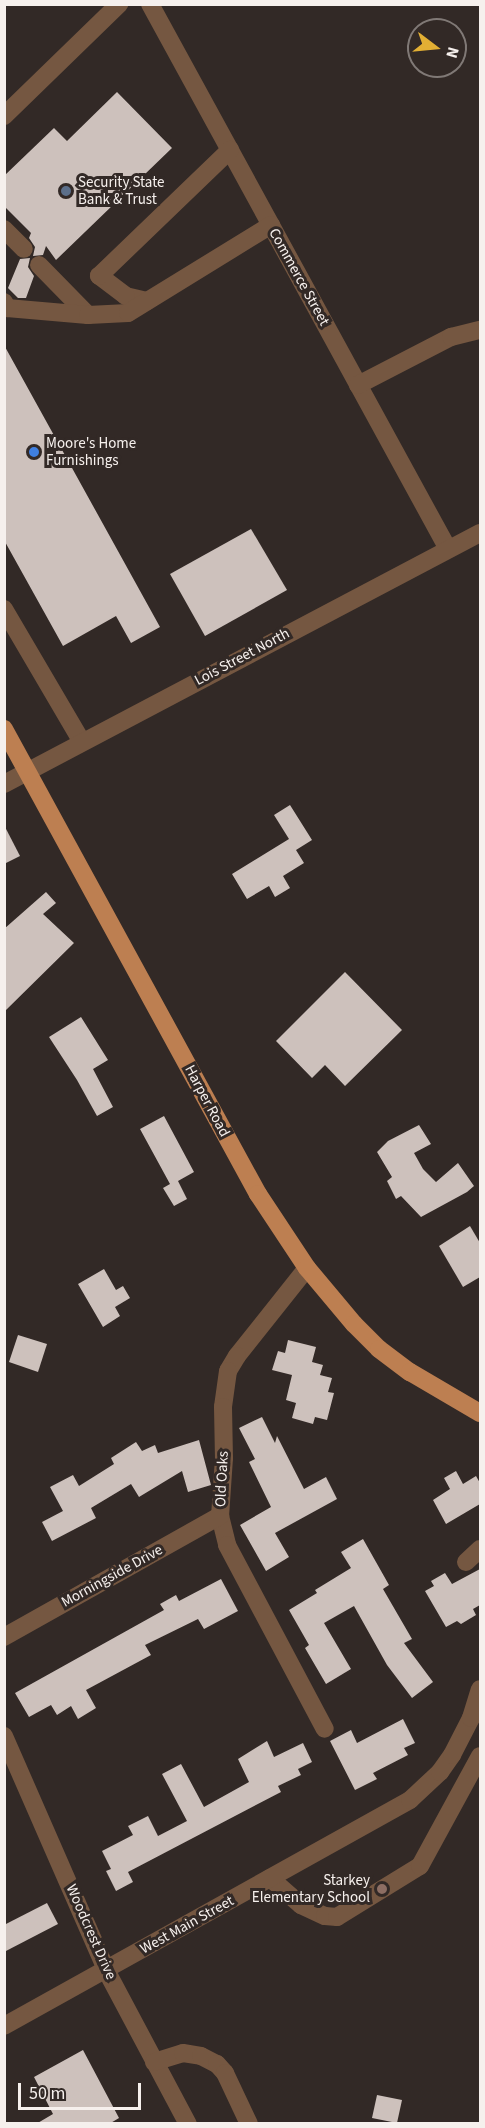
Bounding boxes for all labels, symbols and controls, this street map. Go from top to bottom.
north arrow [407,18,467,78]
text: N [440,44,464,61]
place label: Security State Bank & Trust [78,173,164,208]
marker: Security State Bank & Trust [59,184,73,198]
street label: Commerce Street [265,225,333,329]
place label: Moore's Home Furnishings [46,434,136,469]
marker: Moore's Home Furnishings [27,445,41,459]
street label: Lois Street North [191,624,293,690]
street label: Harper Road [181,1062,233,1140]
street label: Old Oaks [212,1450,232,1508]
street label: Morningside Drive [58,1541,166,1611]
place label: Starkey Elementary School [252,1871,370,1906]
street label: Woodcrest Drive [62,1882,120,1982]
marker: Starkey Elementary School [375,1882,389,1896]
street label: West Main Street [137,1892,237,1958]
scale bar [21,2071,144,2109]
text: 50 m [29,2081,65,2106]

